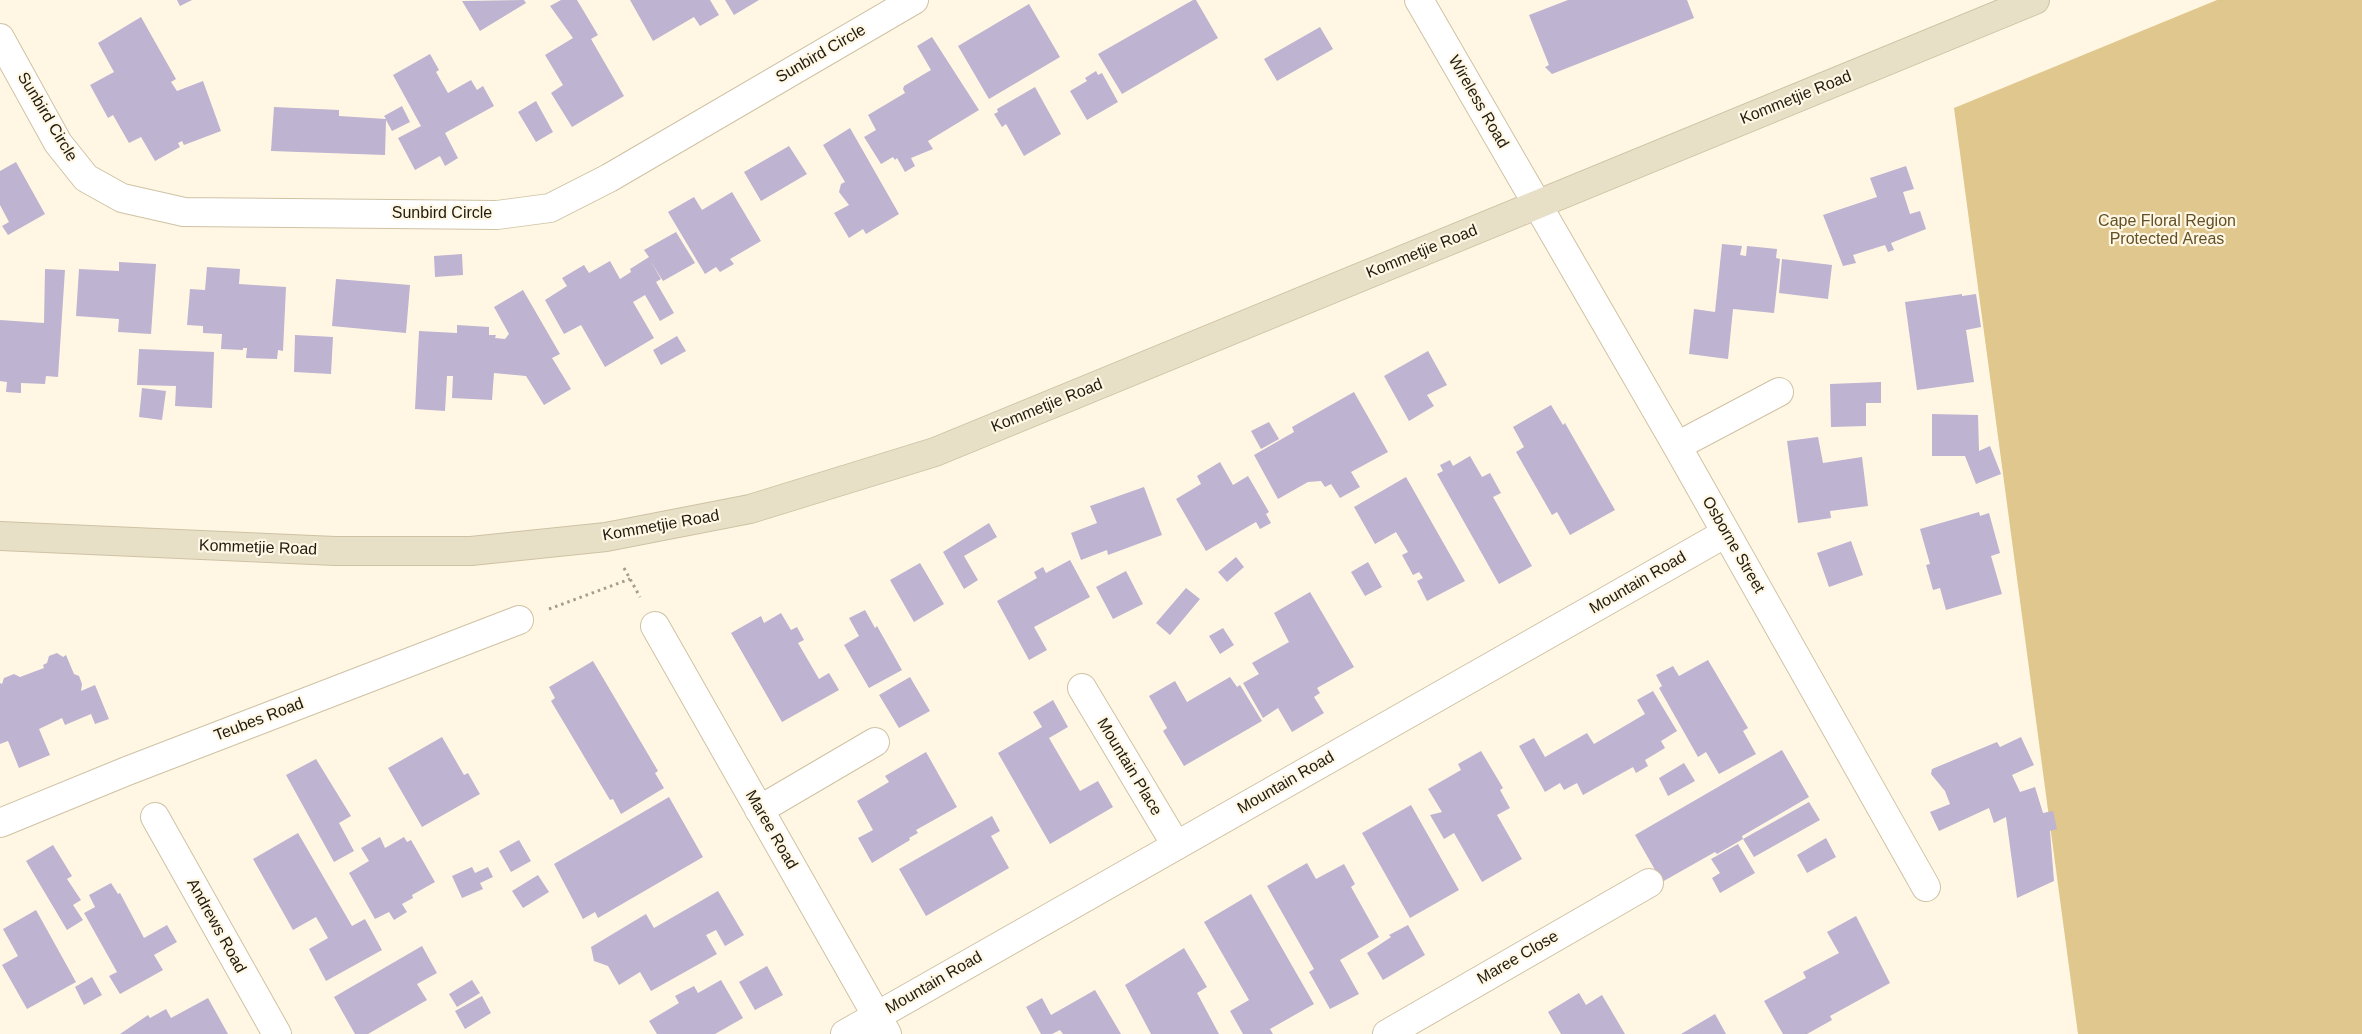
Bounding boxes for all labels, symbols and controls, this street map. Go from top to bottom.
street label: Sunbird Circle [773,21,869,87]
street label: Wireless Road [1444,52,1512,152]
street label: Kommetjie Road [1738,67,1854,129]
street label: Sunbird Circle [13,69,81,165]
street label: Sunbird Circle [392,204,492,224]
park label: Cape Floral Region Protected Areas [2098,212,2236,250]
street label: Kommetjie Road [1364,221,1480,283]
street label: Kommetjie Road [989,375,1105,437]
street label: Osborne Street [1698,493,1768,597]
street label: Kommetjie Road [601,506,721,546]
street label: Kommetjie Road [199,536,317,560]
street label: Mountain Road [1586,548,1690,618]
street label: Teubes Road [212,694,306,746]
street label: Mountain Place [1092,715,1166,819]
street label: Mountain Road [1234,748,1338,818]
street label: Maree Road [741,787,801,873]
street label: Andrews Road [182,875,250,977]
street label: Maree Close [1474,927,1562,989]
street label: Mountain Road [882,948,986,1018]

